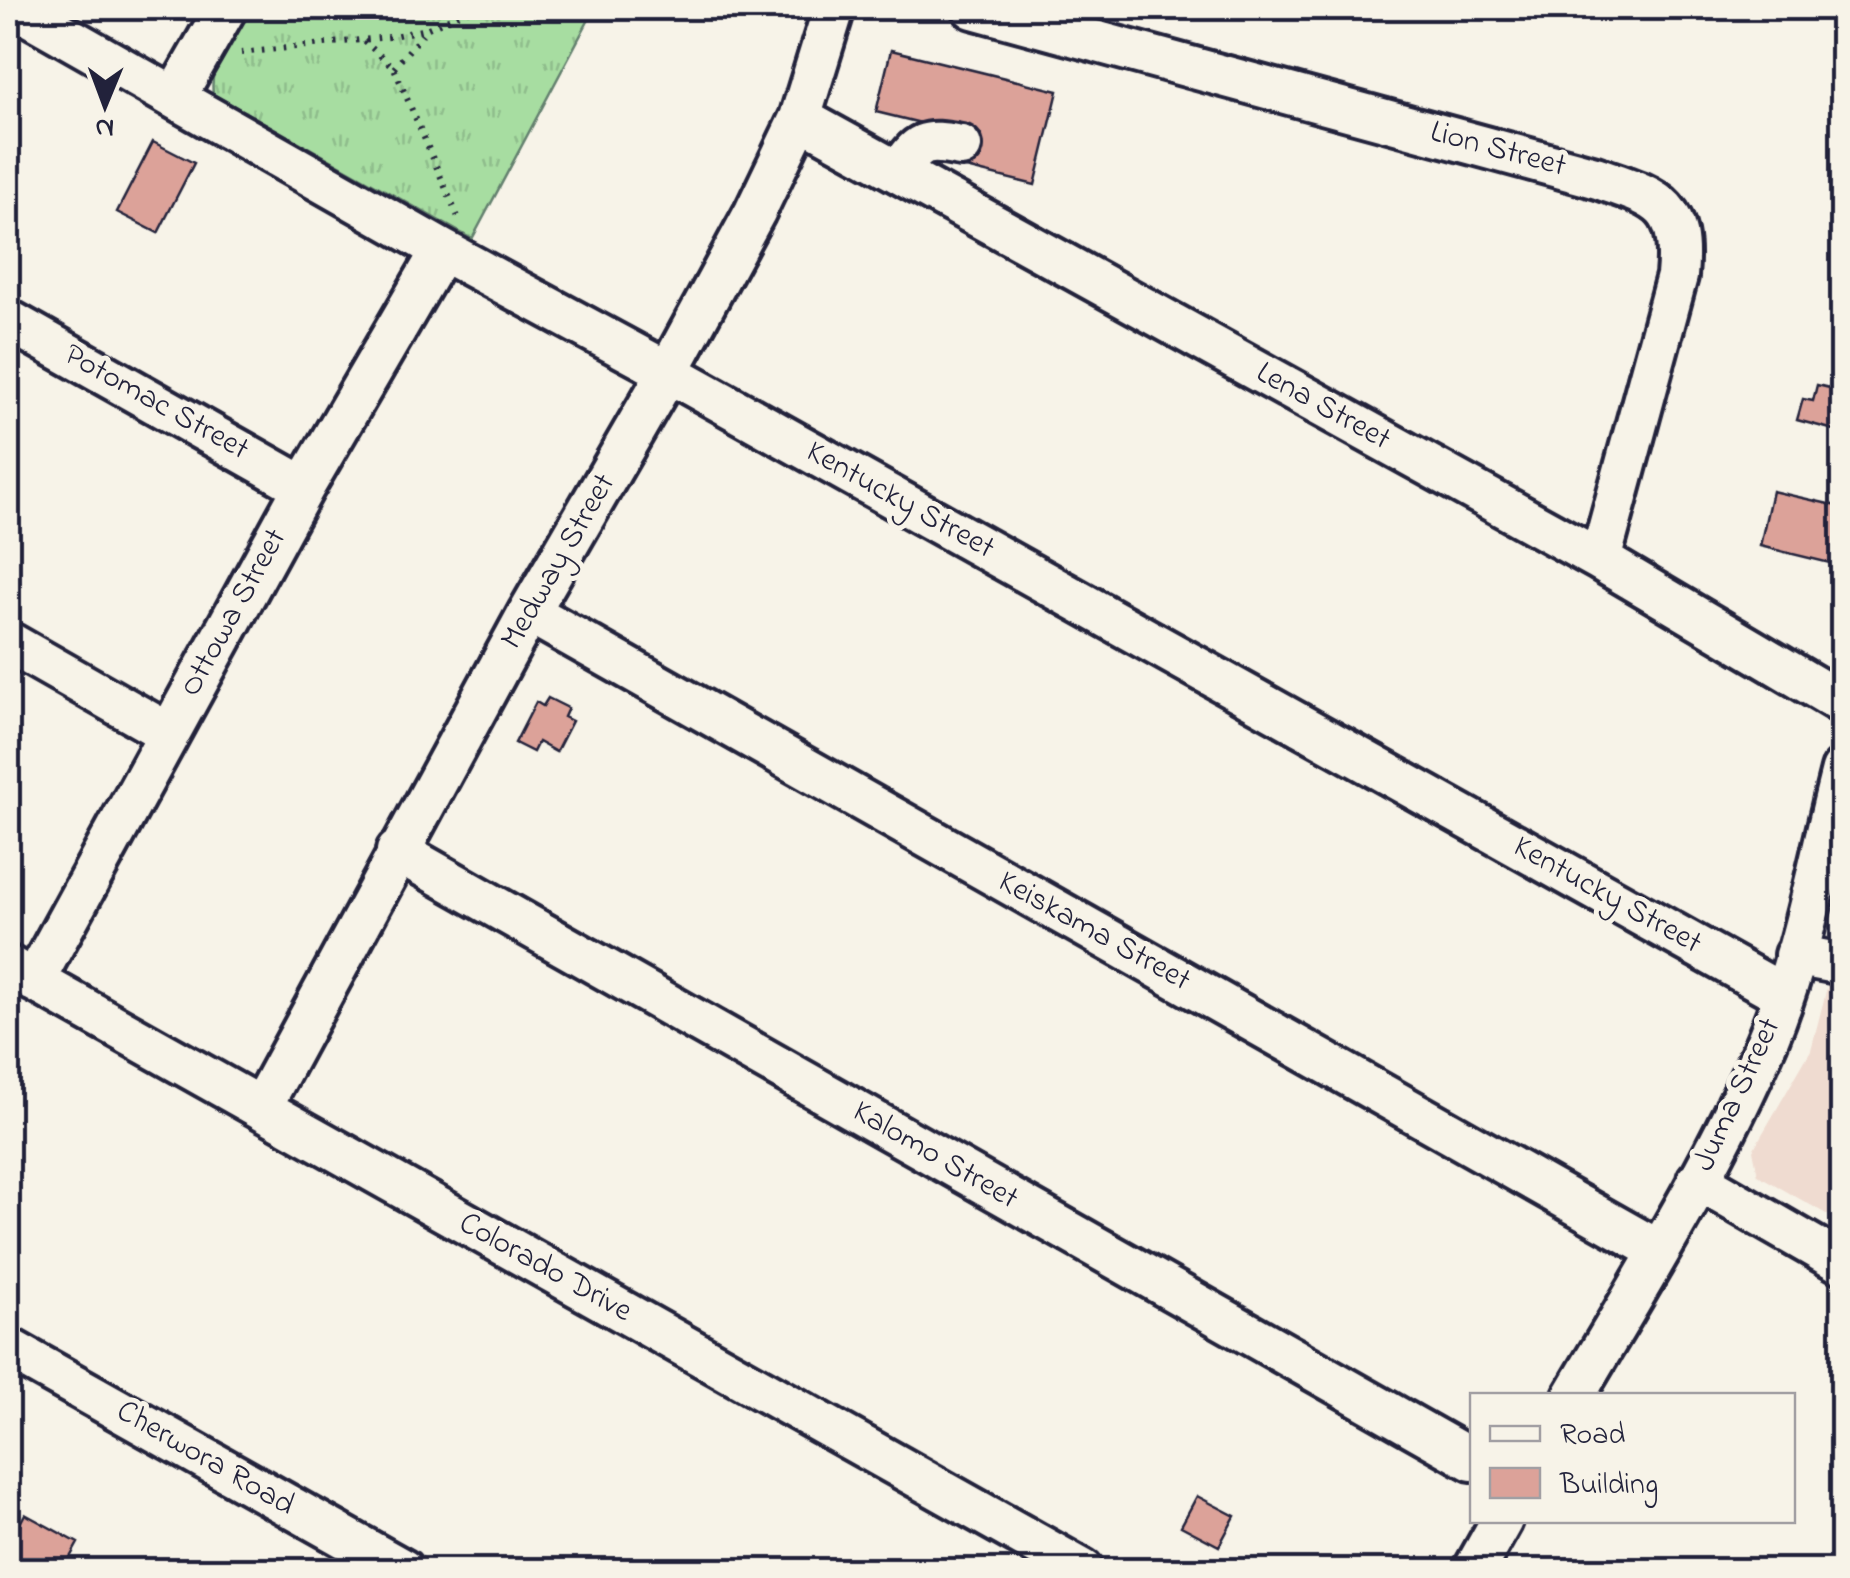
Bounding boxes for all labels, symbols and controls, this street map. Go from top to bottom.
north arrow [55,55,155,155]
text: N [95,106,114,147]
street label: Lion Street [1425,109,1571,191]
street label: Potomac Street [55,333,258,474]
street label: Lena Street [1247,351,1399,464]
street label: Kentucky Street [797,430,1003,572]
street label: Medway Street [490,465,629,659]
street label: Ottowa Street [168,520,300,706]
street label: Kentucky Street [1504,825,1710,967]
street label: Keiskama Street [989,860,1199,1005]
street label: Juma Street [1682,1010,1794,1180]
street label: Kalomo Street [843,1089,1027,1223]
street label: Colorado Drive [450,1201,641,1335]
street label: Cherwora Road [107,1389,303,1529]
legend [1470,1393,1795,1523]
text: Road [1560,1414,1625,1458]
text: Building [1559,1464,1658,1508]

